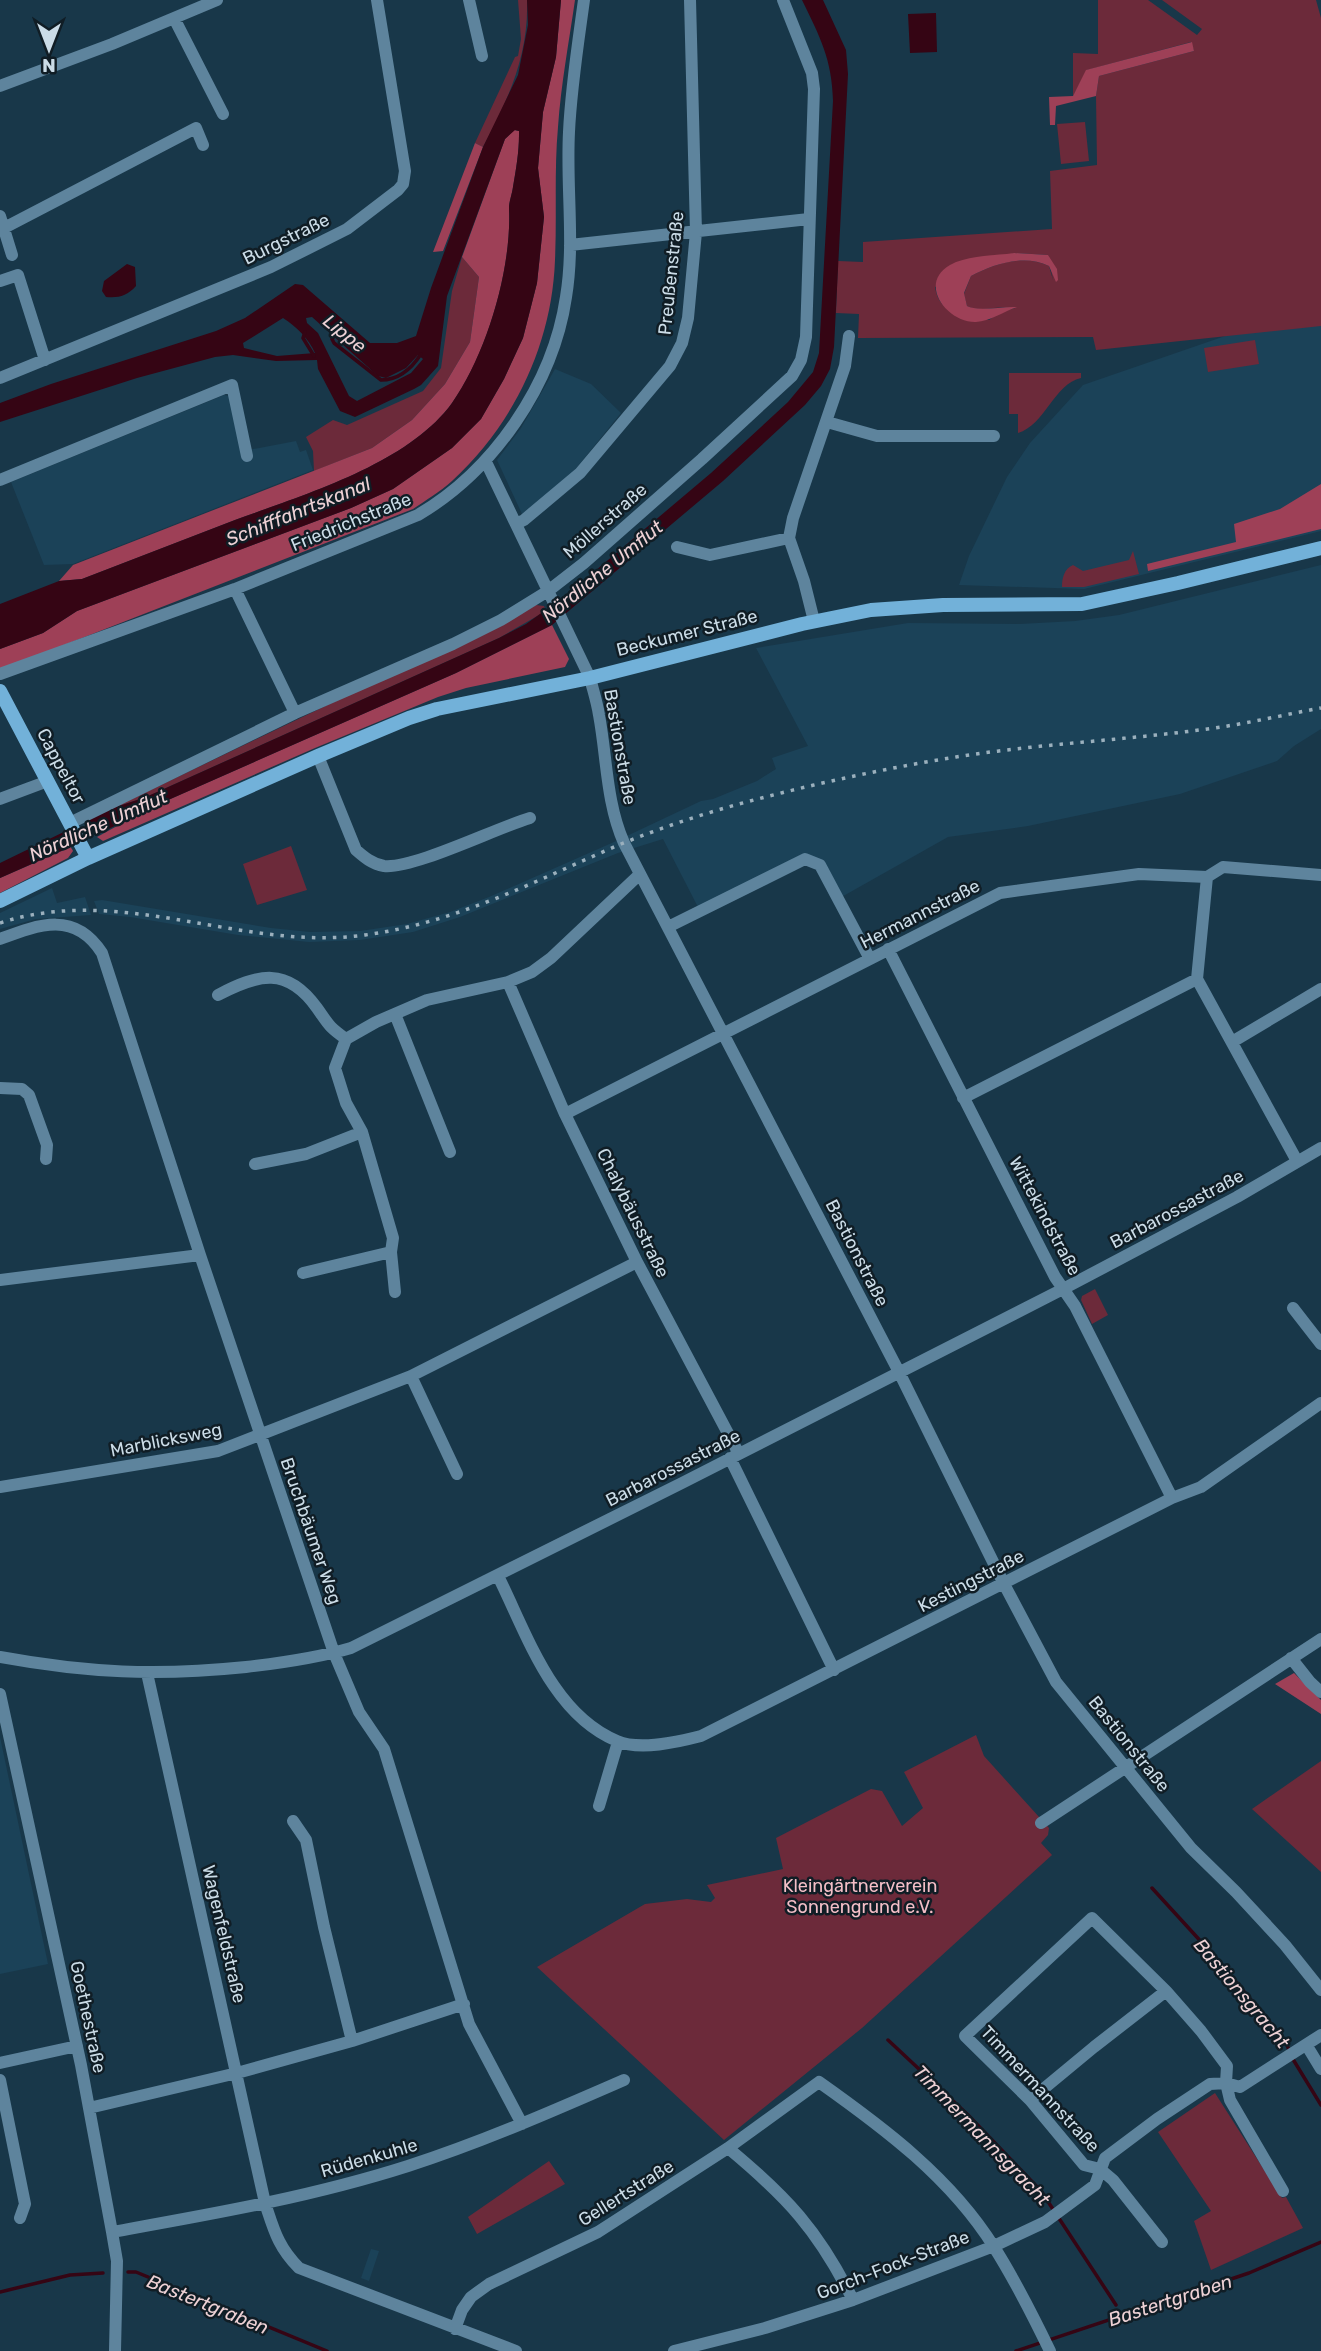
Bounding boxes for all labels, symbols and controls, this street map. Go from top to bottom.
north arrow [14,14,84,84]
text: N [42,54,56,77]
street label: Burgstraße [239,209,333,269]
street label: Preußenstraße [654,210,688,336]
water label: Lippe [319,309,371,358]
water label: Schifffahrtskanal [223,472,374,551]
street label: Möllerstraße [559,479,651,563]
street label: Friedrichstraße [288,488,414,556]
water label: Nördliche Umflut [537,515,668,627]
street label: Beckumer Straße [614,605,760,661]
street label: Bastionstraße [599,687,641,807]
street label: Cappeltor [32,725,90,808]
water label: Nördliche Umflut [25,784,172,866]
street label: Hermannstraße [857,874,983,954]
street label: Chalybäusstraße [592,1145,674,1281]
street label: Wittekindstraße [1004,1153,1086,1279]
street label: Barbarossastraße [1106,1164,1248,1254]
street label: Bastionstraße [821,1196,893,1310]
street label: Marblicksweg [108,1418,224,1462]
street label: Barbarossastraße [602,1425,744,1511]
street label: Bruchbäumer Weg [276,1455,346,1607]
street label: Kestingstraße [914,1545,1028,1617]
street label: Bastionstraße [1084,1692,1174,1796]
street label: Wagenfeldstraße [197,1863,251,2005]
park label: Kleingärtnerverein Sonnengrund e.V. [783,1875,937,1918]
water label: Bastionsgracht [1189,1934,1295,2054]
street label: Goethestraße [65,1959,111,2075]
street label: Timmermannstraße [976,2021,1104,2157]
water label: Timmermannsgracht [909,2060,1055,2211]
street label: Rüdenkuhle [318,2134,420,2182]
street label: Gellertstraße [574,2155,678,2231]
street label: Gorch-Fock-Straße [814,2226,972,2304]
water label: Bastertgraben [144,2270,272,2339]
water label: Bastertgraben [1105,2270,1235,2331]

